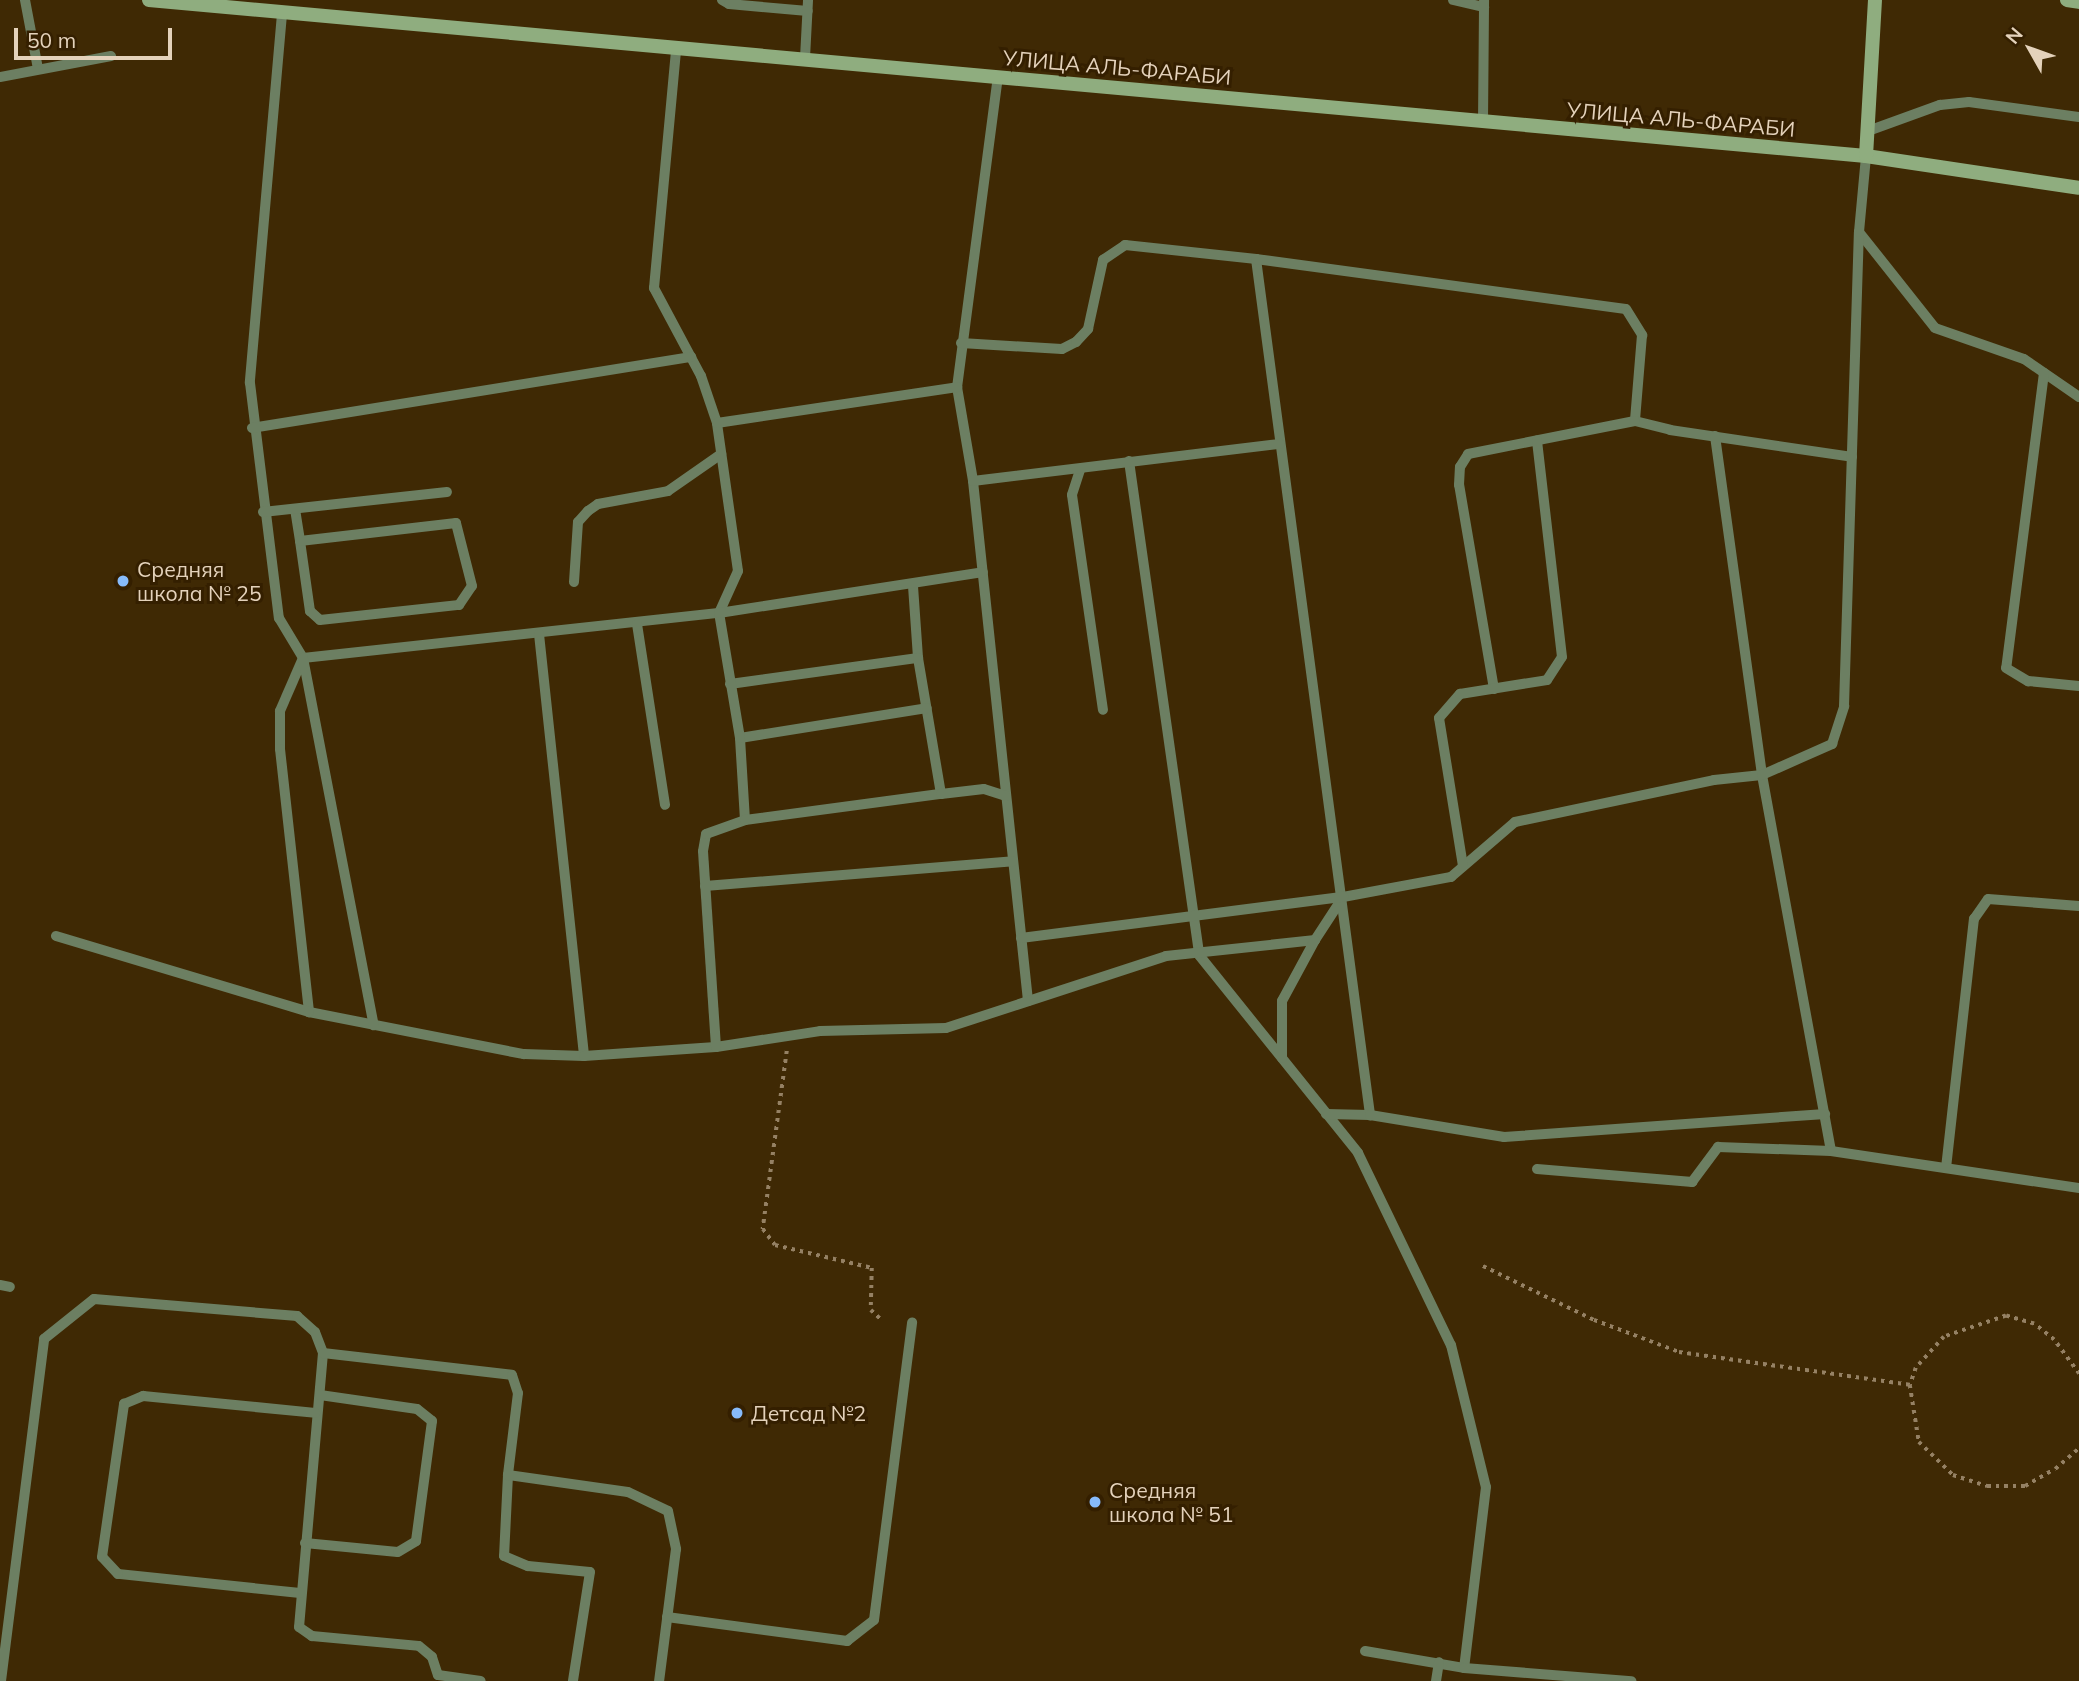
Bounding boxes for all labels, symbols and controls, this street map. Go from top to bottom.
scale bar [18,14,175,58]
north arrow [1995,14,2065,84]
text: N [2000,22,2028,49]
text: 50 m [27,27,76,53]
street label: УЛИЦА АЛЬ-ФАРАБИ [1002,44,1232,90]
street label: УЛИЦА АЛЬ-ФАРАБИ [1566,96,1796,142]
place label: Средняя школа № 25 [137,556,262,606]
marker: Средняя школа № 25 [115,573,131,589]
place label: Детсад №2 [751,1400,866,1426]
marker: Детсад №2 [729,1405,745,1421]
place label: Средняя школа № 51 [1109,1477,1234,1527]
marker: Средняя школа № 51 [1087,1494,1103,1510]

